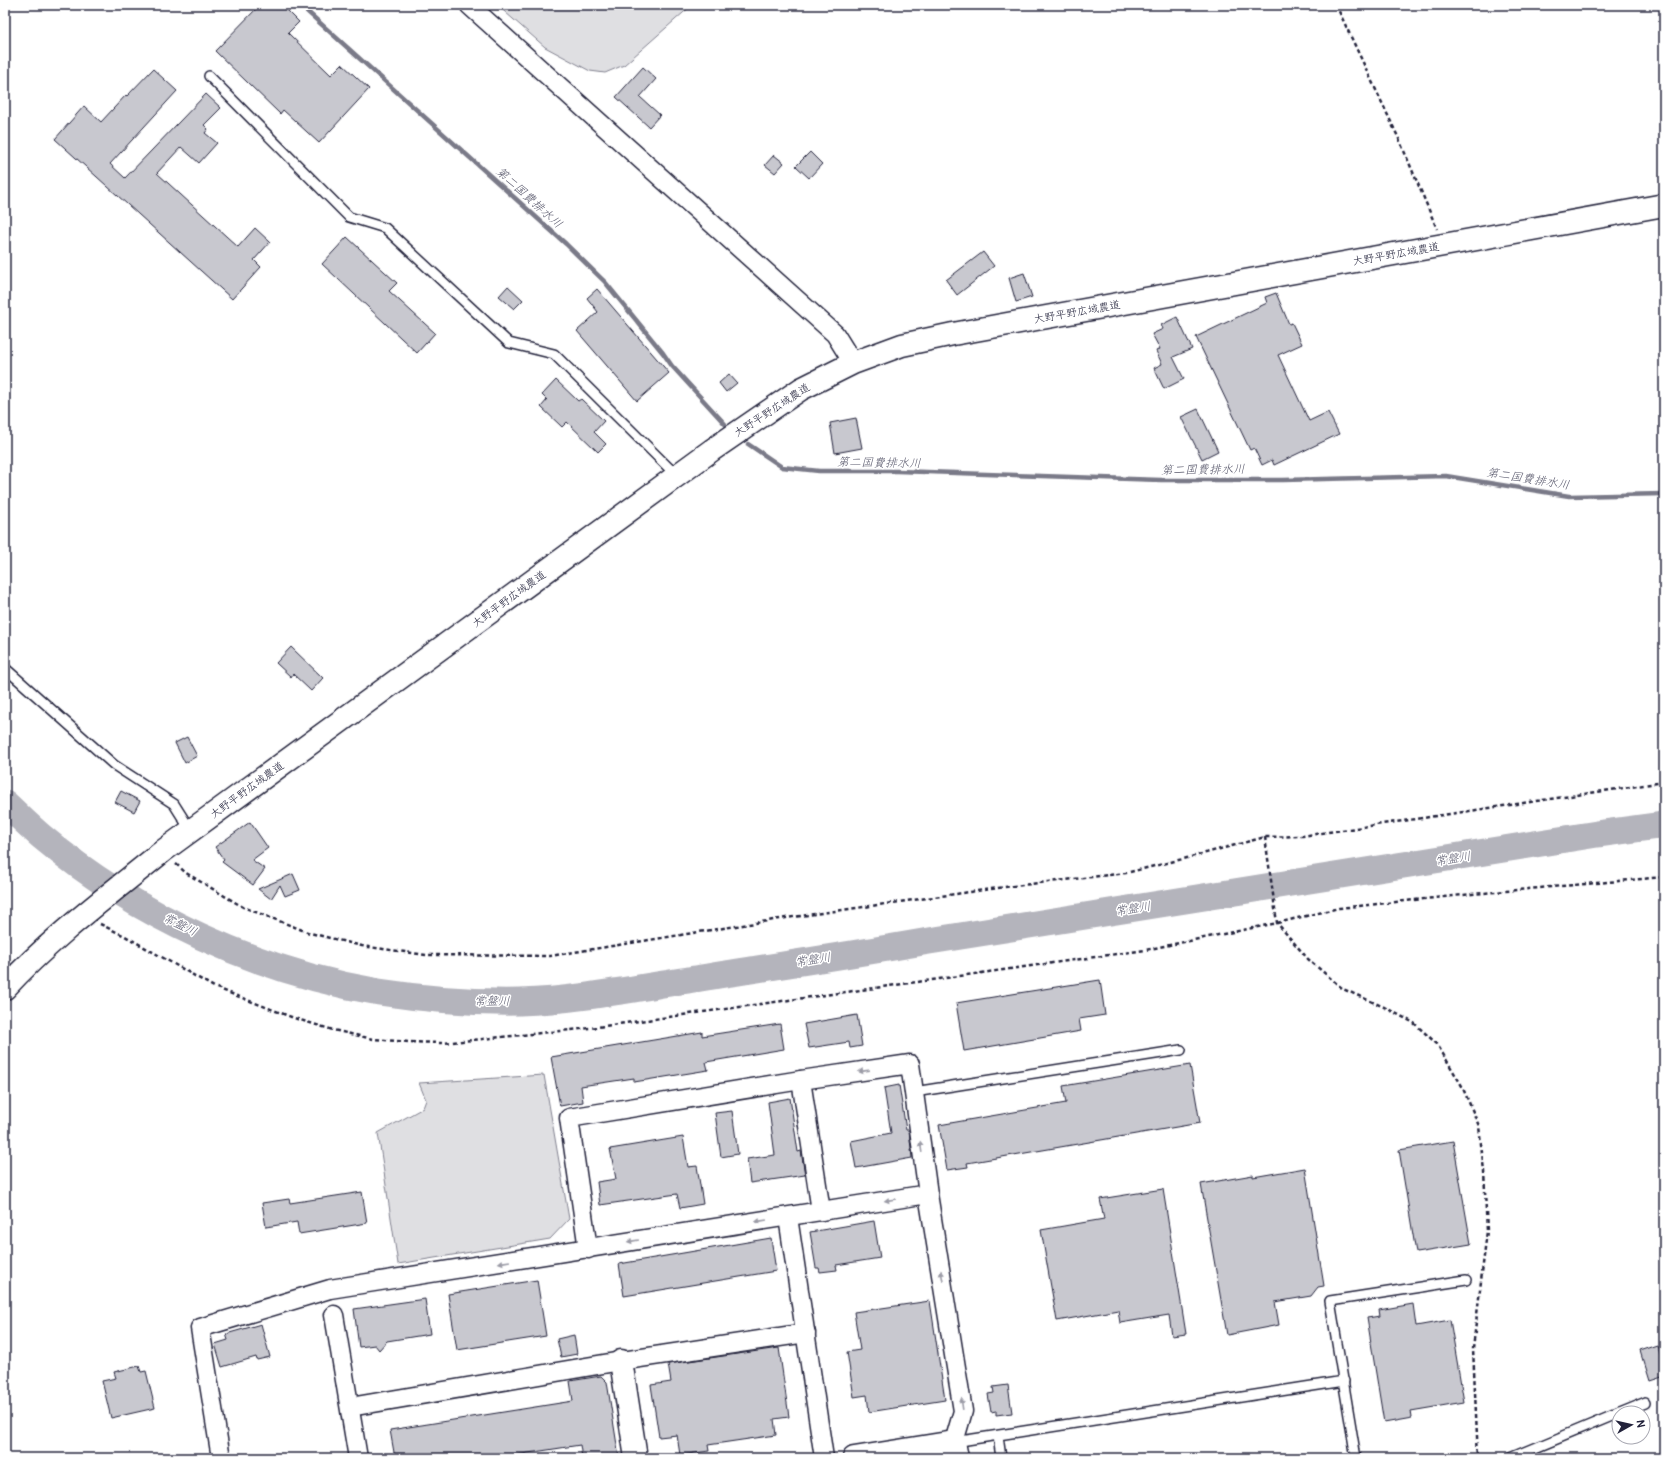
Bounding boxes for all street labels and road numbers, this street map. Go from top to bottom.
street label: 大野平野広域農道 [1352,240,1440,268]
street label: 大野平野広域農道 [1033,298,1121,326]
street label: 大野平野広域農道 [732,381,812,439]
street label: 大野平野広域農道 [470,568,548,630]
street label: 大野平野広域農道 [208,759,286,821]

